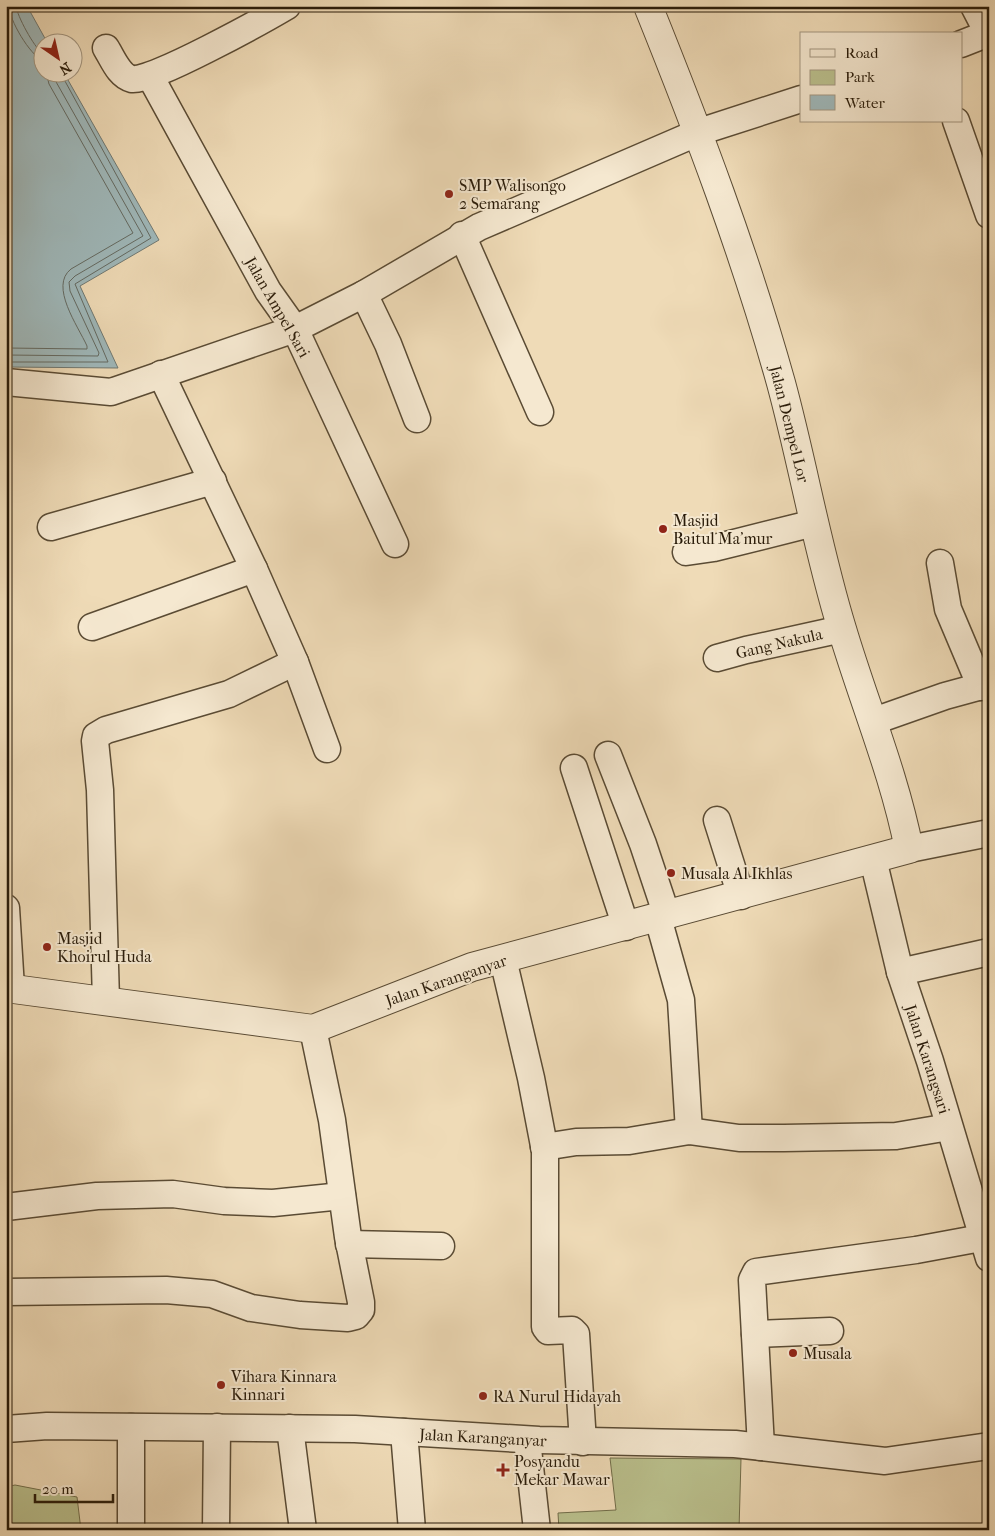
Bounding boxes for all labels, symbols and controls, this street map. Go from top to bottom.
north arrow [32,32,82,82]
legend [800,32,962,122]
text: Road [845,44,879,62]
text: N [56,58,74,79]
text: Park [845,68,875,86]
text: Water [844,94,885,112]
place label: SMP Walisongo 2 Semarang [459,176,566,213]
marker: SMP Walisongo 2 Semarang [443,188,455,200]
street label: Jalan Ampel Sari [240,252,314,361]
street label: Jalan Dempel Lor [765,362,813,485]
place label: Masjid Baitul Ma'mur [673,511,773,548]
marker: Masjid Baitul Ma'mur [657,523,669,535]
street label: Gang Nakula [734,624,825,663]
place label: Musala Al Ikhlas [681,864,793,883]
marker: Musala Al Ikhlas [665,867,677,879]
place label: Masjid Khoirul Huda [57,929,152,966]
marker: Masjid Khoirul Huda [41,941,53,953]
street label: Jalan Karanganyar [381,951,510,1011]
street label: Jalan Karangsari [900,1000,954,1116]
place label: Musala [803,1344,852,1363]
marker: Musala [787,1347,799,1359]
place label: Vihara Kinnara Kinnari [230,1367,337,1404]
marker: Vihara Kinnara Kinnari [215,1379,227,1391]
place label: RA Nurul Hidayah [493,1387,621,1406]
marker: RA Nurul Hidayah [477,1390,489,1402]
street label: Jalan Karanganyar [417,1425,547,1450]
place label: Posyandu Mekar Mawar [514,1452,610,1489]
marker: Posyandu Mekar Mawar [496,1463,510,1477]
scale bar [35,1471,112,1503]
text: 20 m [42,1480,74,1498]

